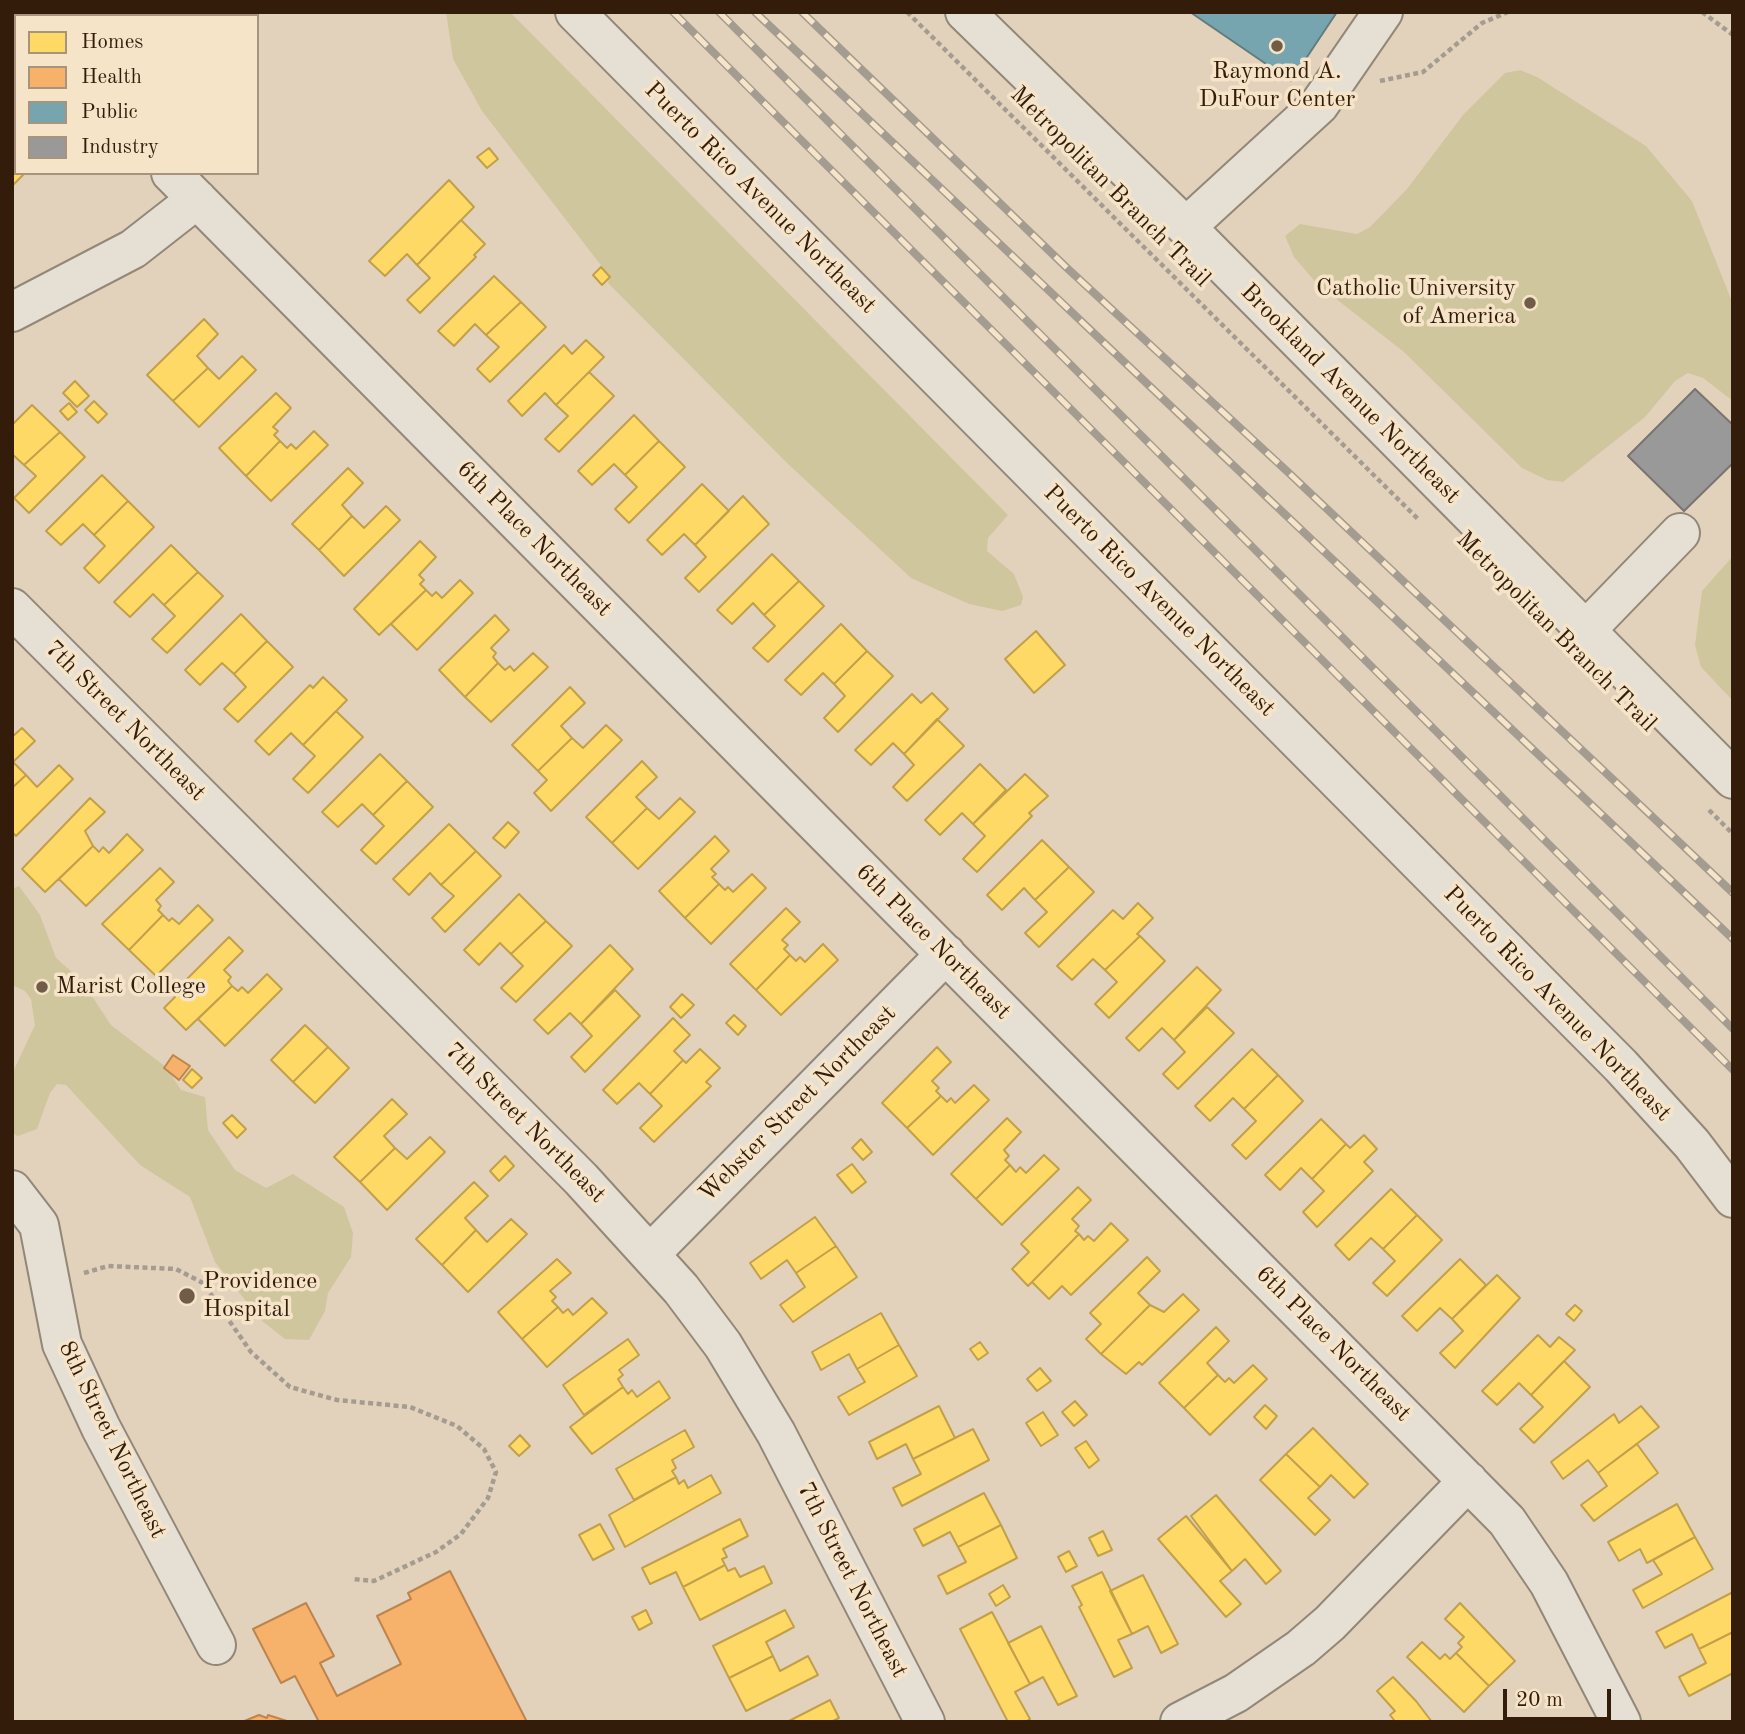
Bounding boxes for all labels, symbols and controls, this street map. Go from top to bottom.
legend [14,14,259,175]
text: Homes [81,32,143,53]
marker: Raymond A. DuFour Center [1269,38,1285,54]
place label: Raymond A. DuFour Center [1199,58,1355,114]
text: Health [81,67,142,88]
street label: Puerto Rico Avenue Northeast [638,76,882,320]
street label: Metropolitan Branch Trail [1004,81,1216,293]
text: Public [81,102,138,123]
text: Industry [81,137,159,158]
place label: Catholic University of America [1316,275,1516,331]
street label: Brookland Avenue Northeast [1234,278,1466,510]
marker: Catholic University of America [1522,295,1538,311]
street label: 6th Place Northeast [450,455,618,623]
street label: Puerto Rico Avenue Northeast [1037,479,1281,723]
street label: Metropolitan Branch Trail [1450,526,1662,738]
street label: 7th Street Northeast [39,635,211,807]
street label: 6th Place Northeast [849,858,1017,1026]
street label: Puerto Rico Avenue Northeast [1437,880,1677,1128]
place label: Marist College [56,973,206,1001]
marker: Marist College [34,979,50,995]
street label: Webster Street Northeast [693,999,903,1209]
street label: 7th Street Northeast [439,1037,611,1209]
street label: 6th Place Northeast [1249,1260,1417,1428]
place label: Providence Hospital [203,1268,317,1324]
marker: Providence Hospital [177,1286,197,1306]
street label: 8th Street Northeast [52,1337,172,1543]
street label: 7th Street Northeast [790,1477,914,1683]
scale bar [1507,1674,1616,1718]
text: 20 m [1516,1690,1563,1711]

